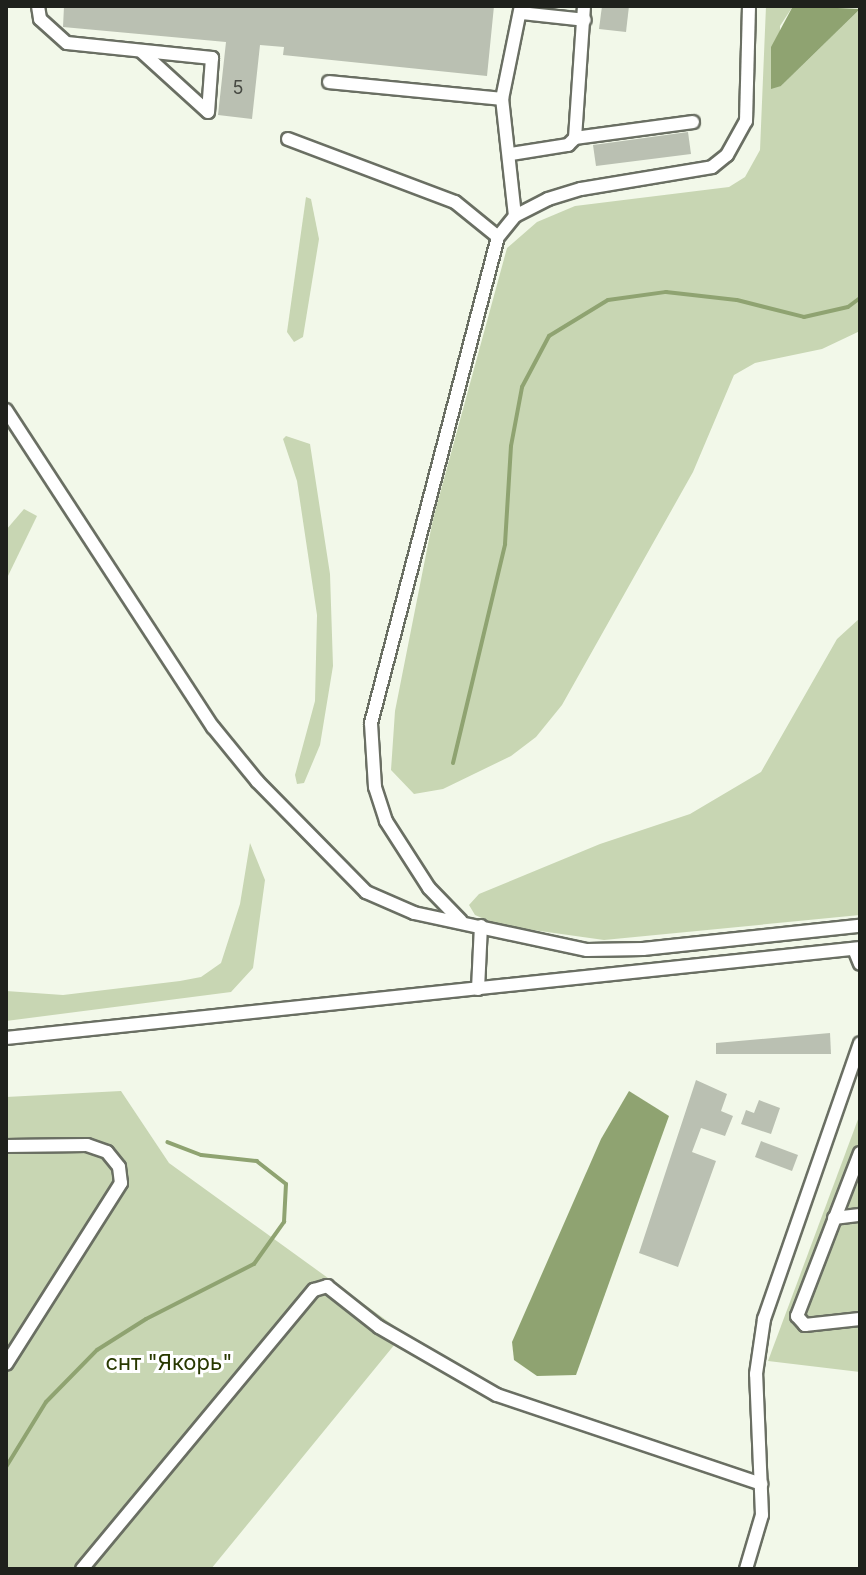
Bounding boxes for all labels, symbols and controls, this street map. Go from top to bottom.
house number: 5 [233,77,243,99]
park label: снт "Якорь" [105,1350,233,1376]

